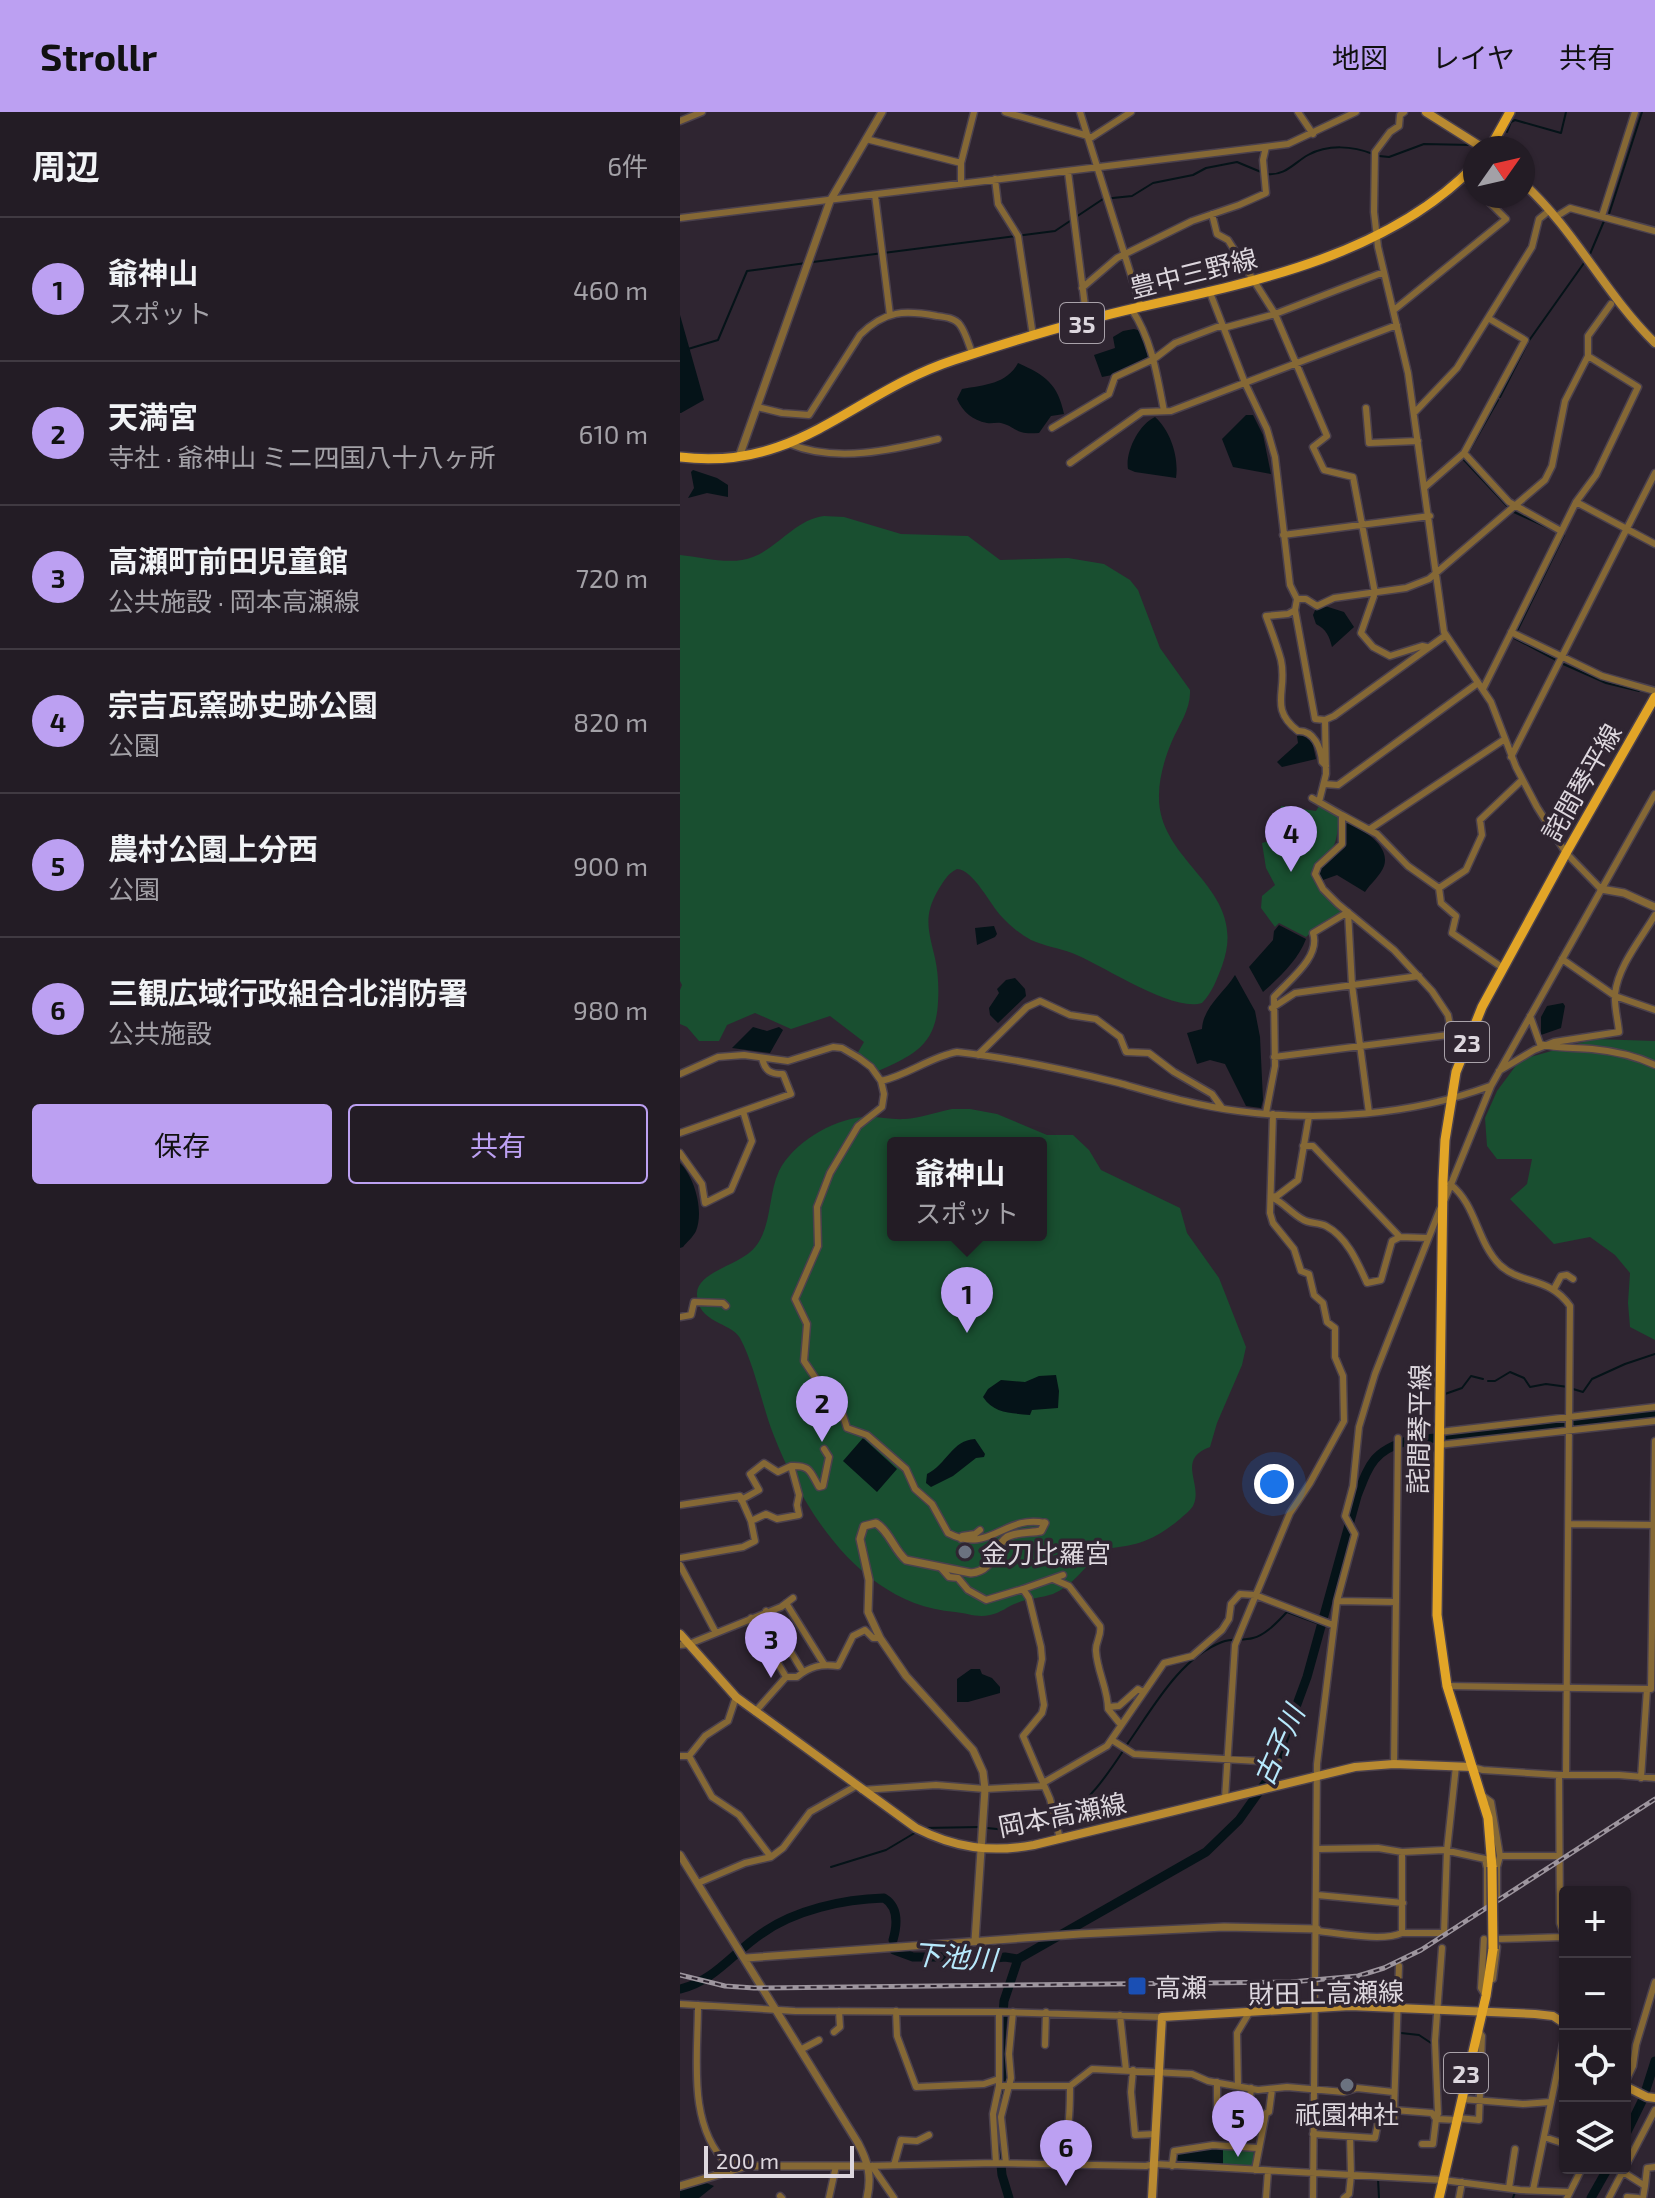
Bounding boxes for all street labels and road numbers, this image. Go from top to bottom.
street label: 豊中三野線 [1126,241,1260,303]
road number: 35 [1060,303,1104,343]
street label: 詫間琴平線 [1535,718,1627,846]
road number: 23 [1445,1022,1489,1062]
street label: 詫間琴平線 [1401,1364,1435,1494]
street label: 岡本高瀬線 [995,1786,1129,1842]
street label: 財田上高瀬線 [1248,1975,1404,2009]
road number: 23 [1444,2053,1488,2093]

